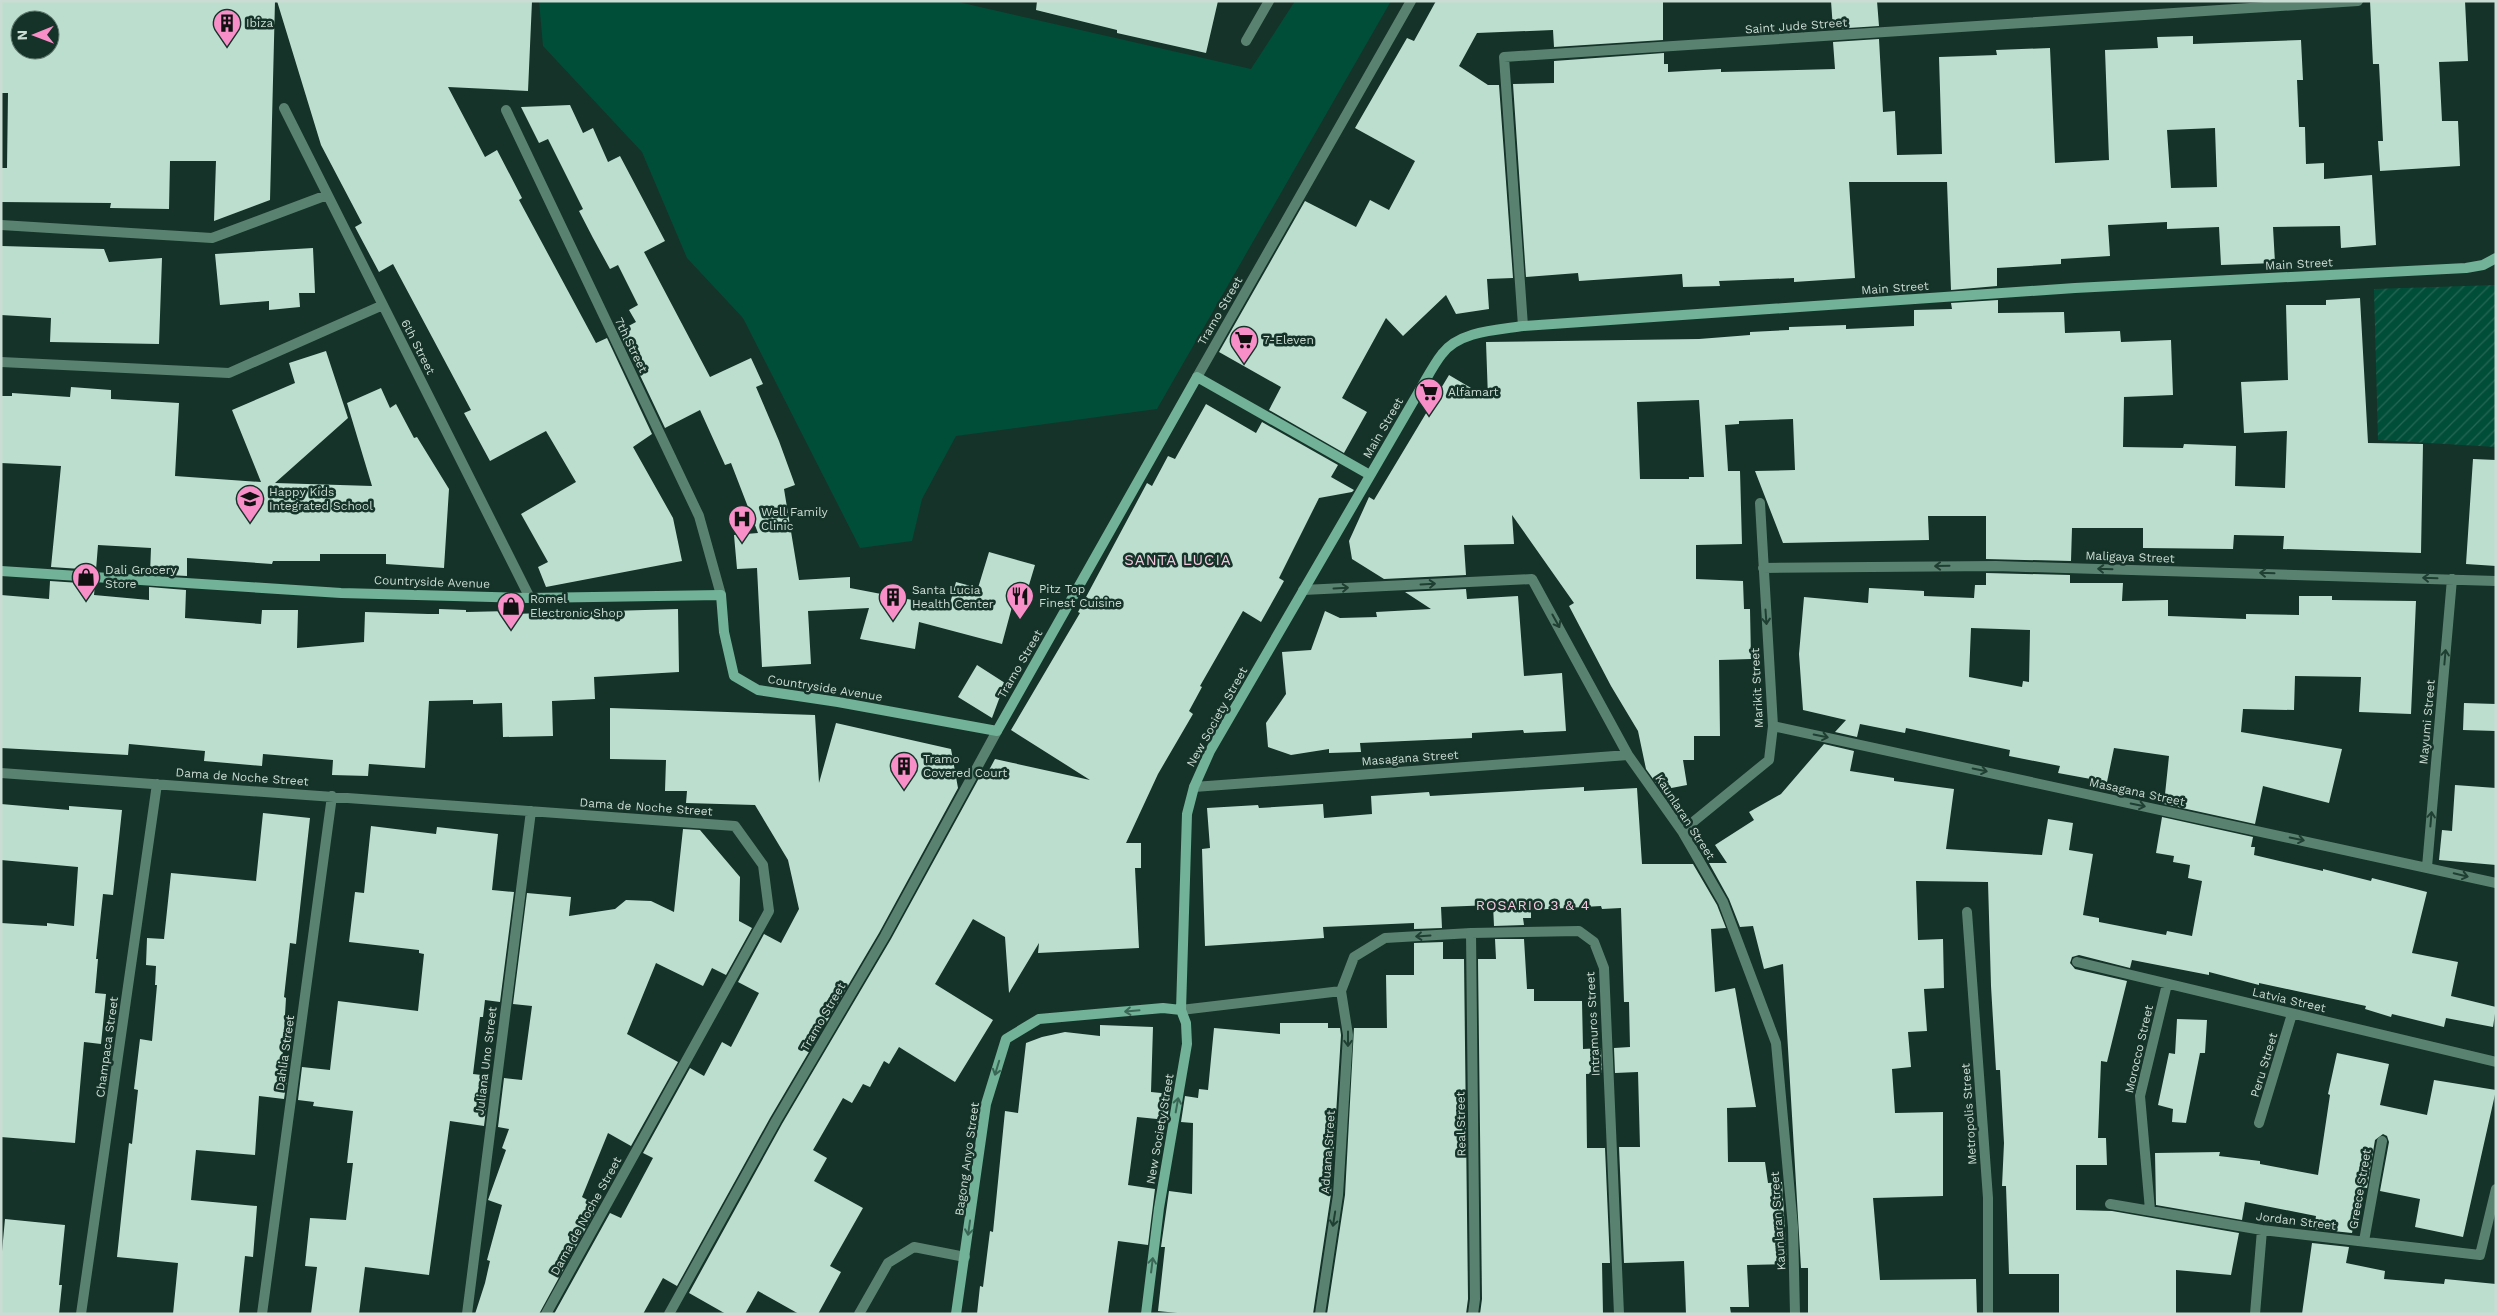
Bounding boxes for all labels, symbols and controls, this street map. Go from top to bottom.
building icon: Ibiza [212,8,242,47]
north arrow [10,10,60,60]
street label: Saint Jude Street [1744,15,1848,37]
place label: Ibiza [246,16,274,30]
text: N [14,30,30,41]
street label: Main Street [2265,255,2333,273]
street label: Tramo Street [1195,274,1245,348]
street label: Main Street [1861,279,1929,297]
street label: 7th Street [612,315,650,375]
street label: 6th Street [398,317,438,377]
supermarket icon: 7-Eleven [1229,325,1259,364]
place label: 7-Eleven [1263,333,1314,347]
supermarket icon: Alfamart [1414,377,1444,416]
place label: Alfamart [1448,385,1499,399]
street label: Main Street [1360,395,1406,461]
school or university icon: Happy Kids Integrated School [235,484,265,523]
place label: Happy Kids Integrated School [269,485,373,513]
hospital icon: Well Family Clinic [727,504,757,543]
place label: Well Family Clinic [761,505,829,533]
street label: Maligaya Street [2085,548,2175,566]
district label: SANTA LUCIA [1124,551,1232,569]
one-way arrow [1934,561,1950,571]
shop icon: Dali Grocery Store [71,562,101,601]
place label: Dali Grocery Store [105,563,178,591]
one-way arrow [2097,564,2113,574]
one-way arrow [2259,569,2275,578]
street label: Countryside Avenue [374,573,490,591]
one-way arrow [2422,574,2438,583]
one-way arrow [1419,580,1435,589]
restaurant icon: Pitz Top Finest Cuisine [1005,581,1035,620]
building icon: Santa Lucia Health Center [878,582,908,621]
place label: Pitz Top Finest Cuisine [1039,582,1122,610]
place label: Santa Lucia Health Center [912,583,994,611]
one-way arrow [1333,584,1349,593]
shop icon: Romel Electronic Shop [496,591,526,630]
place label: Romel Electronic Shop [530,592,623,620]
one-way arrow [1761,609,1771,625]
one-way arrow [1551,614,1561,629]
street label: Tramo Street [995,627,1045,701]
street label: Marikit Street [1748,648,1766,728]
one-way arrow [2440,649,2450,665]
street label: New Society Street [1184,665,1250,769]
street label: Countryside Avenue [767,672,884,704]
street label: Mayumi Street [2416,679,2438,765]
one-way arrow [1812,732,1828,741]
street label: Masagana Street [1361,748,1459,768]
building icon: Tramo Covered Court [889,751,919,790]
place label: Tramo Covered Court [923,752,1007,780]
street label: Dama de Noche Street [175,765,309,789]
one-way arrow [1971,766,1987,775]
street label: Kaunlaran Street [1652,772,1718,862]
street label: Masagana Street [2088,775,2186,809]
street label: Dama de Noche Street [579,795,713,819]
one-way arrow [2130,800,2146,810]
one-way arrow [2426,811,2436,827]
one-way arrow [2289,835,2305,844]
one-way arrow [2453,871,2469,880]
district label: ROSARIO 3 & 4 [1476,897,1590,913]
one-way arrow [1415,932,1431,941]
street label: Intramuros Street [1583,971,1603,1077]
street label: Tramo Street [798,980,848,1054]
street label: Latvia Street [2251,985,2327,1015]
street label: Champaca Street [93,996,121,1098]
street label: Morocco Street [2122,1004,2156,1094]
street label: Juliana Uno Street [472,1006,500,1116]
one-way arrow [1124,1006,1140,1016]
street label: Dahlia Street [273,1014,297,1092]
one-way arrow [1343,1031,1352,1047]
street label: Peru Street [2248,1031,2280,1099]
one-way arrow [992,1060,1002,1076]
street label: Metropolis Street [1958,1063,1980,1165]
street label: New Society Street [1143,1073,1177,1185]
street label: Real Street [1453,1091,1469,1157]
one-way arrow [1172,1097,1182,1113]
street label: Bagong Anyo Street [952,1101,982,1217]
street label: Aduana Street [1318,1110,1338,1194]
street label: Greece Street [2346,1148,2374,1230]
street label: Dama de Noche Street [548,1154,624,1278]
street label: Kaunlaran Street [1768,1171,1788,1271]
street label: Jordan Street [2255,1209,2337,1233]
one-way arrow [1329,1210,1339,1226]
one-way arrow [964,1220,974,1236]
one-way arrow [1147,1258,1157,1274]

